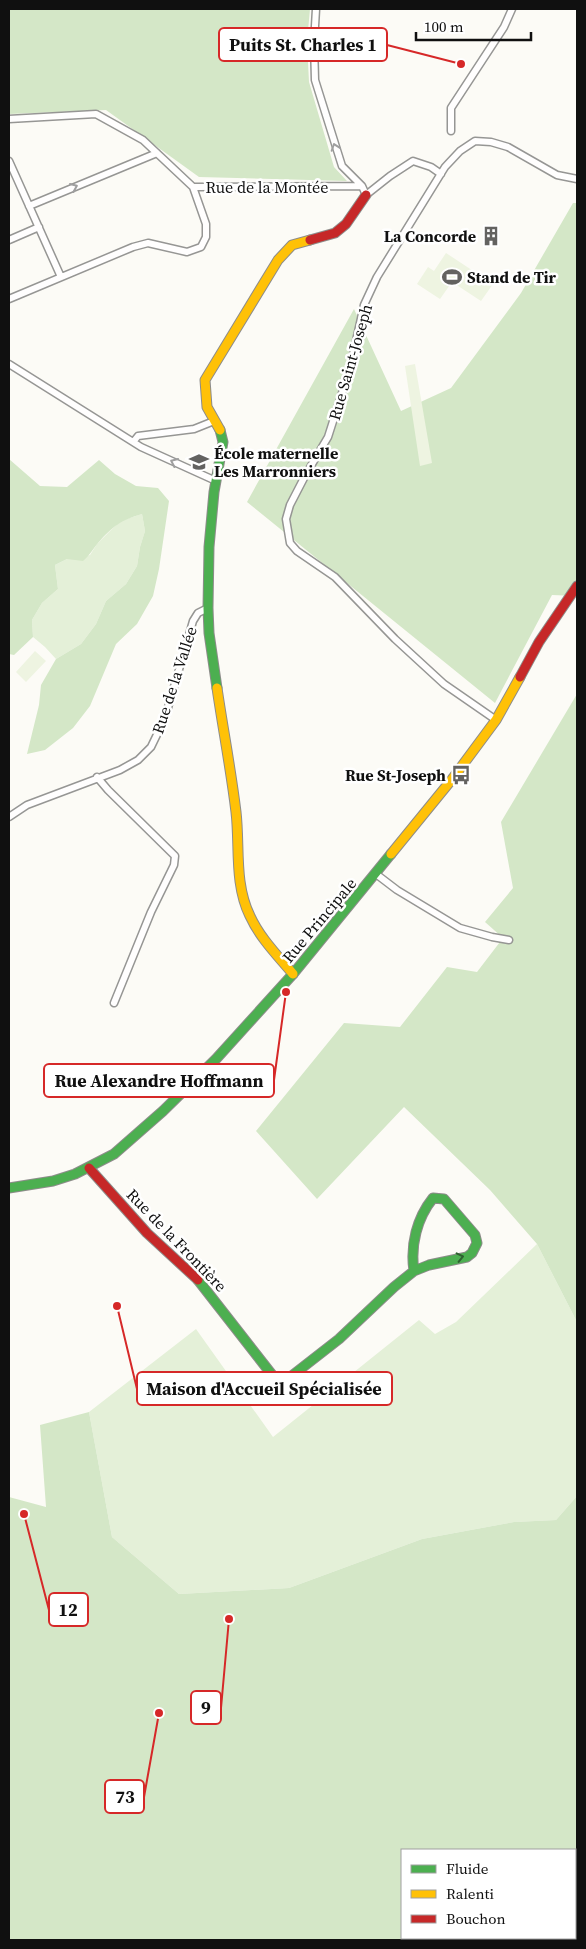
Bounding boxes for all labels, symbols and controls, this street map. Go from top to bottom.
scale bar [416,10,531,42]
text: 100 m [424,16,464,37]
callout: Puits St. Charles 1 [219,28,387,61]
text: Puits St. Charles 1 [229,32,377,57]
one-way arrow [331,143,341,151]
street label: Rue de la Montée [206,176,328,198]
one-way arrow [69,183,78,194]
place label: La Concorde [384,225,476,247]
building icon: La Concorde [480,225,502,247]
sports icon: Stand de Tir [441,266,463,288]
place label: Stand de Tir [467,266,557,288]
street label: Rue Saint-Joseph [323,301,377,423]
place label: École maternelle Les Marronniers [214,442,338,482]
school or university icon: École maternelle Les Marronniers [188,451,210,473]
one-way arrow [170,458,179,468]
street label: Rue de la Vallée [146,623,202,737]
place label: Rue St-Joseph [345,764,446,786]
bus stop icon: Rue St-Joseph [450,764,472,786]
street label: Rue Principale [277,873,361,967]
callout: Rue Alexandre Hoffmann [44,1064,274,1097]
text: Rue Alexandre Hoffmann [54,1068,264,1093]
street label: Rue de la Frontière [122,1184,232,1296]
one-way arrow [456,1252,465,1263]
callout: Maison d'Accueil Spécialisée [137,1372,392,1405]
text: Maison d'Accueil Spécialisée [146,1376,382,1401]
callout: 12 [49,1593,88,1626]
text: 12 [58,1597,78,1622]
callout: 9 [191,1691,221,1724]
text: 9 [201,1695,211,1720]
callout: 73 [105,1780,144,1813]
text: 73 [115,1784,135,1809]
legend [401,1849,576,1939]
text: Fluide [446,1858,489,1879]
text: Ralenti [446,1883,494,1904]
text: Bouchon [446,1908,506,1929]

